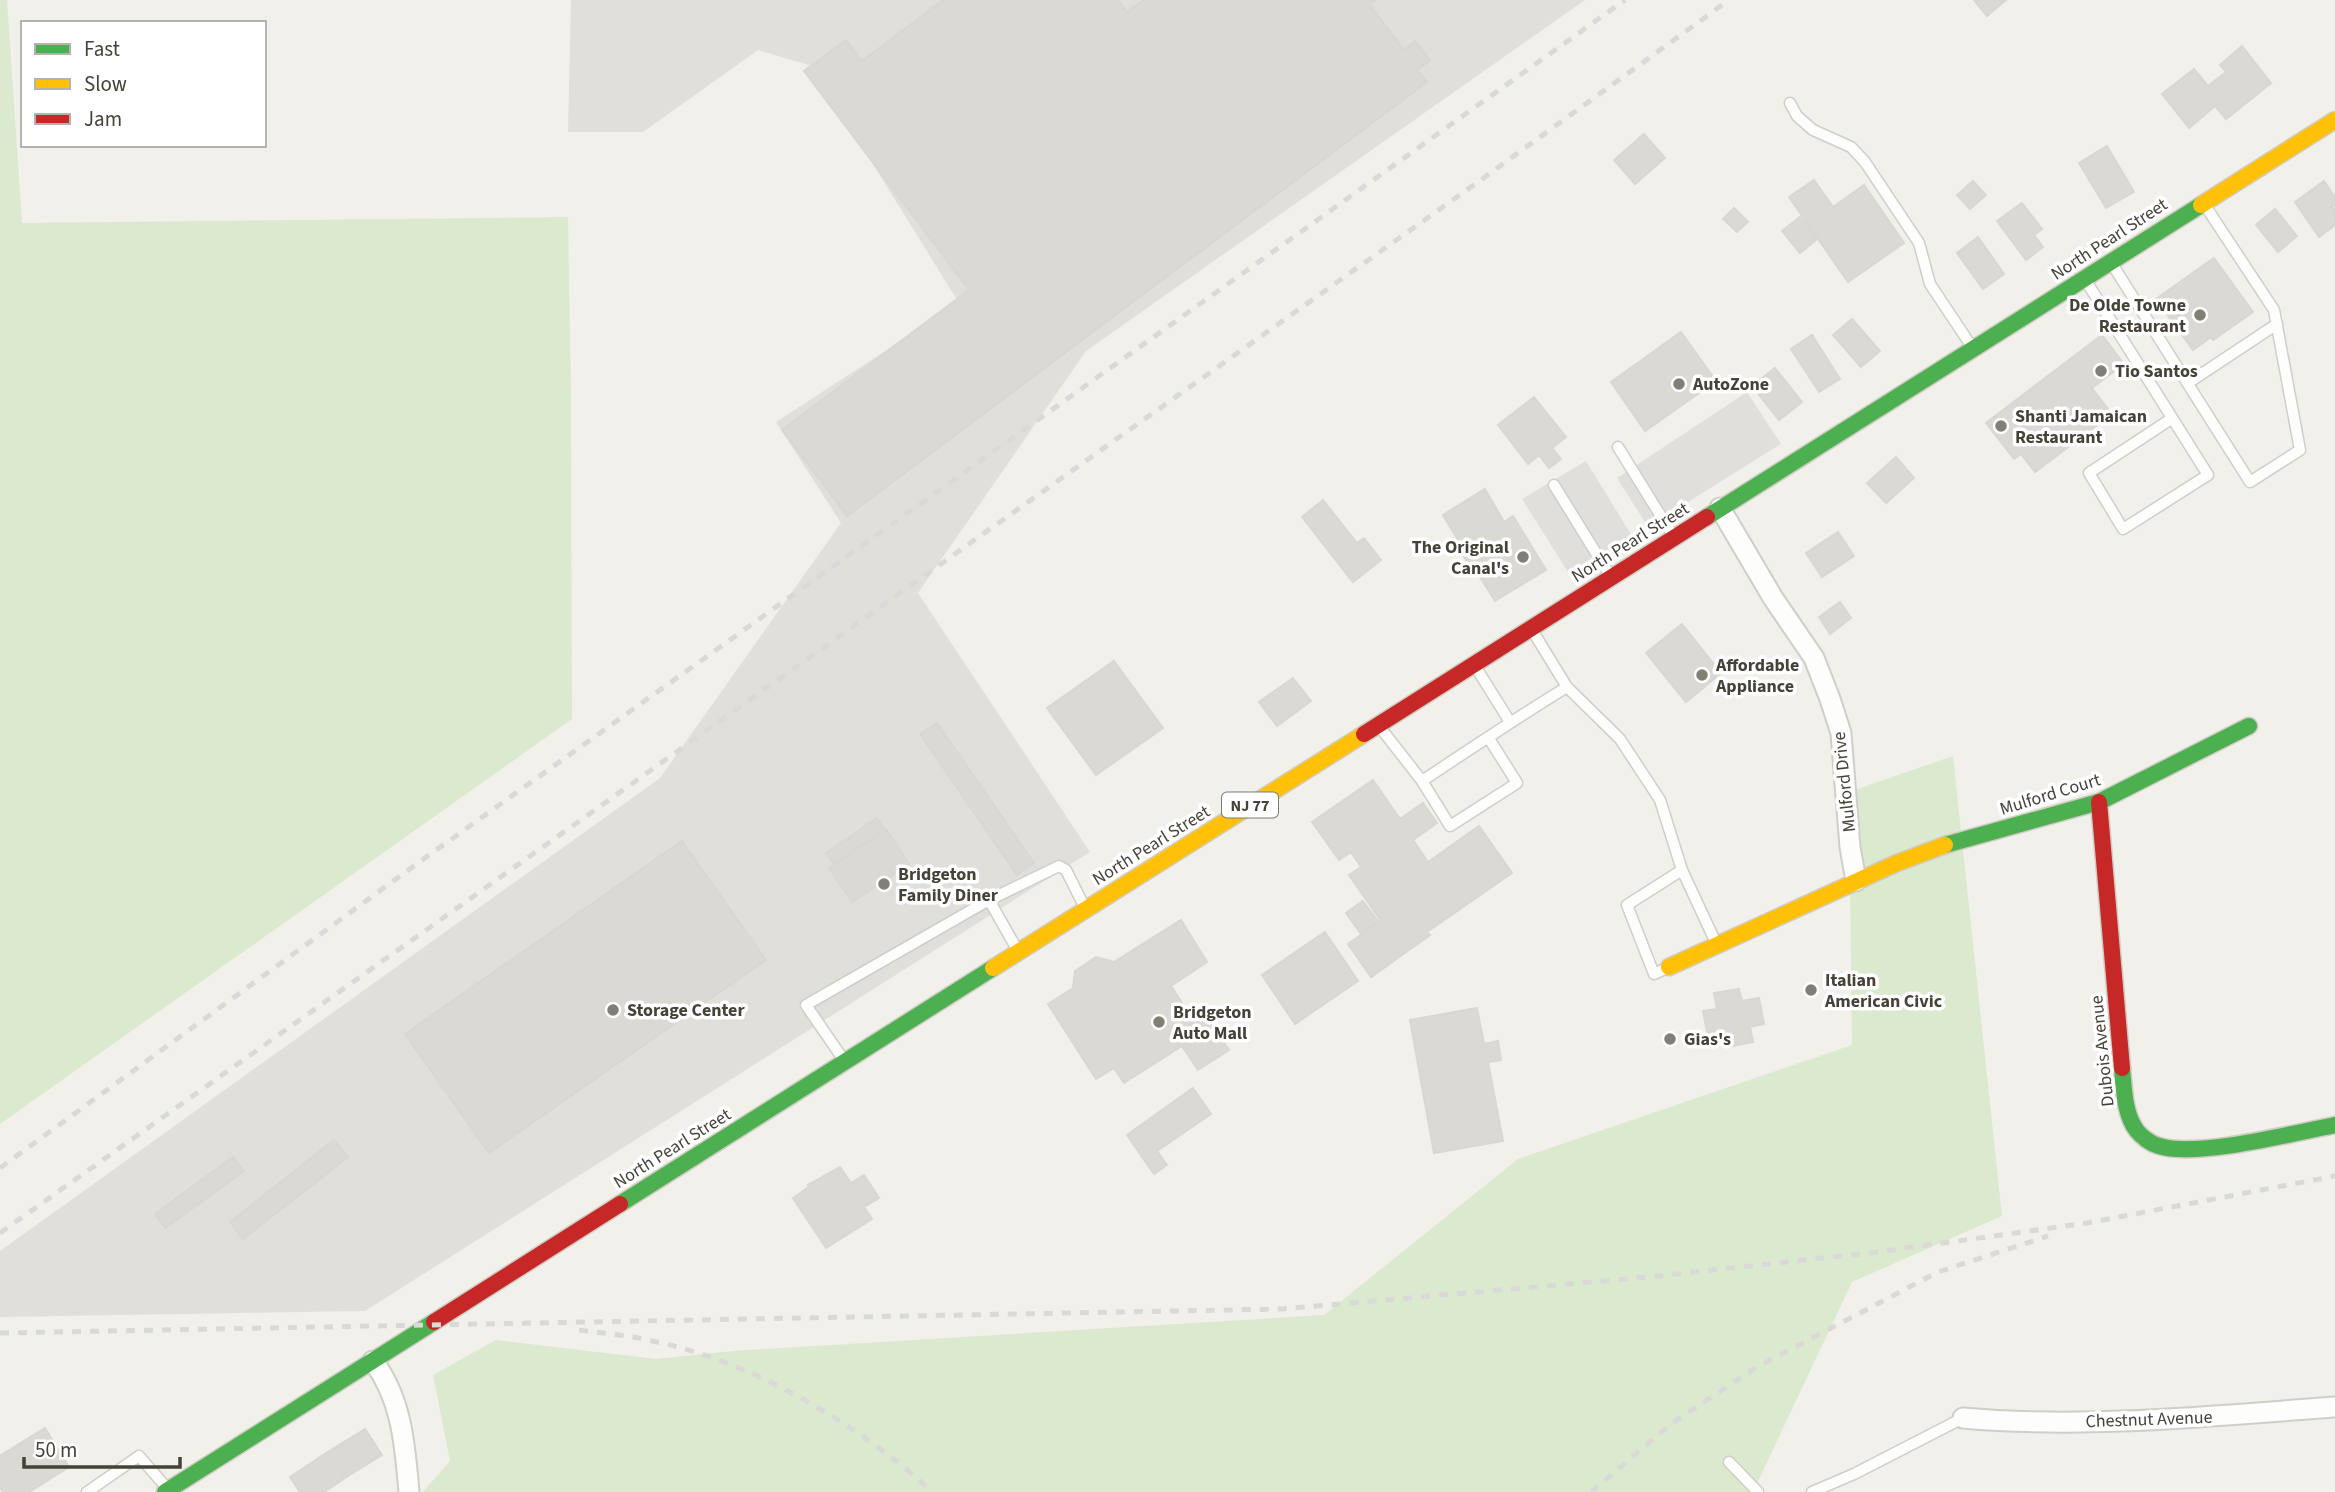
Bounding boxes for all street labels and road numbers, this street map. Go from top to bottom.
street label: North Pearl Street [2046,192,2172,286]
street label: North Pearl Street [1567,496,1694,589]
street label: Mulford Drive [1827,730,1862,833]
street label: Mulford Court [1997,767,2104,822]
road number: NJ 77 [1222,792,1278,818]
street label: North Pearl Street [1088,799,1215,892]
street label: Dubois Avenue [2084,994,2121,1108]
street label: North Pearl Street [609,1102,736,1195]
street label: Chestnut Avenue [2085,1405,2213,1434]

